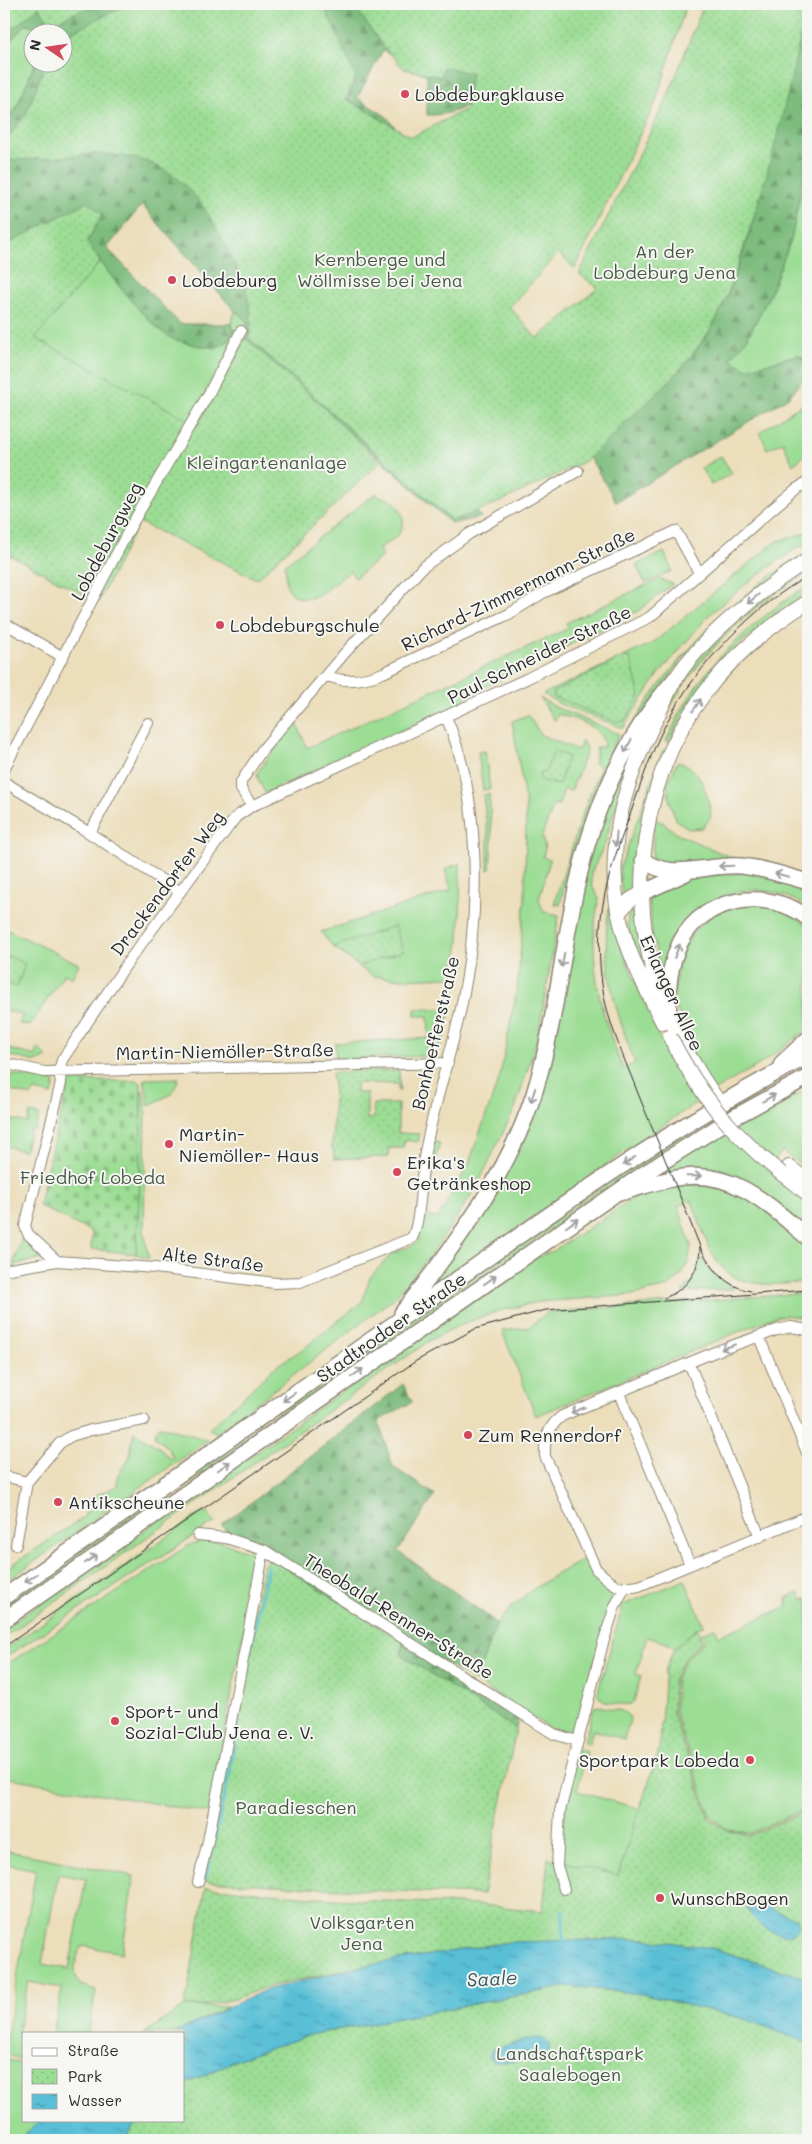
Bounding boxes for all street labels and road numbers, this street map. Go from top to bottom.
street label: Lobdeburgweg [65,478,147,604]
street label: Richard-Zimmermann-Straße [397,522,639,656]
street label: Paul-Schneider-Straße [443,599,635,709]
street label: Drackendorfer Weg [105,806,229,960]
street label: Erlanger Allee [635,931,709,1055]
street label: Bonhoefferstraße [406,954,464,1112]
street label: Martin-Niemöller-Straße [116,1037,334,1065]
street label: Alte Straße [161,1241,265,1277]
street label: Stadtrodaer Straße [311,1266,471,1388]
street label: Theobald-Renner-Straße [300,1548,498,1684]

